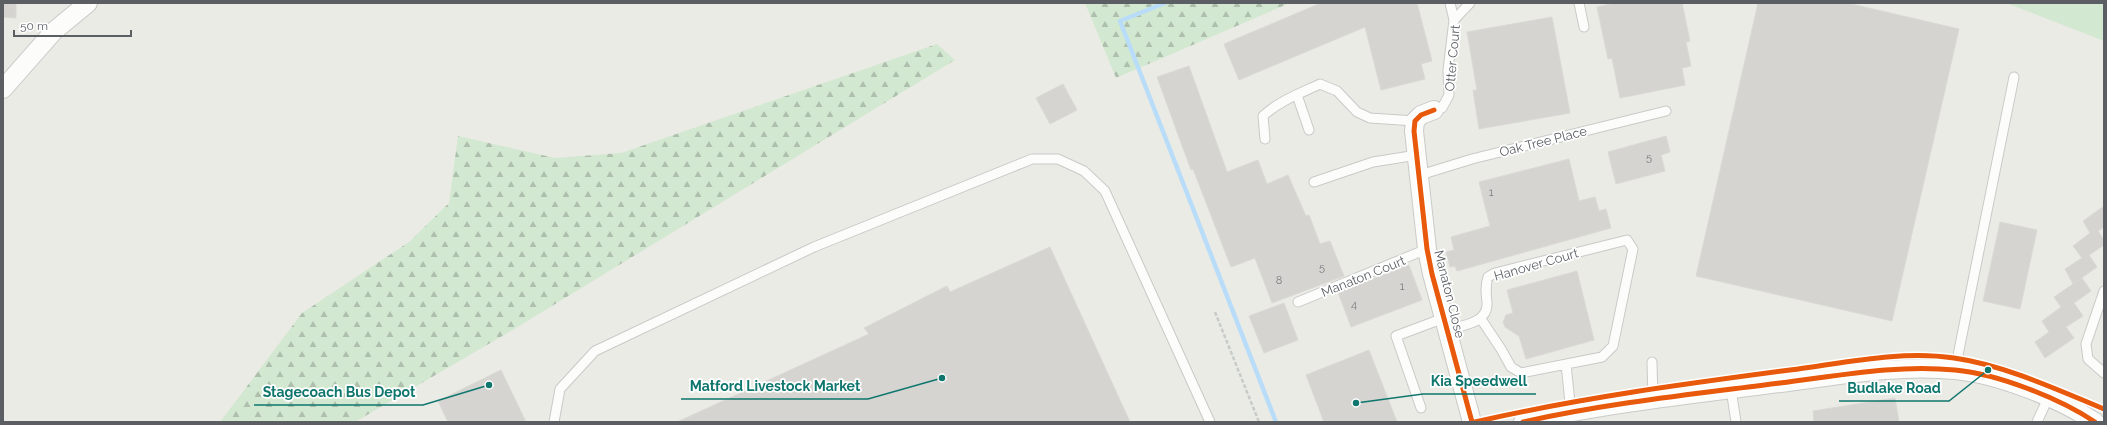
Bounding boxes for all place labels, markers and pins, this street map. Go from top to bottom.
callout: Kia Speedwell [1423,368,1536,394]
callout: Matford Livestock Market [681,373,868,399]
callout: Budlake Road [1839,375,1949,401]
callout: Stagecoach Bus Depot [254,379,423,405]

